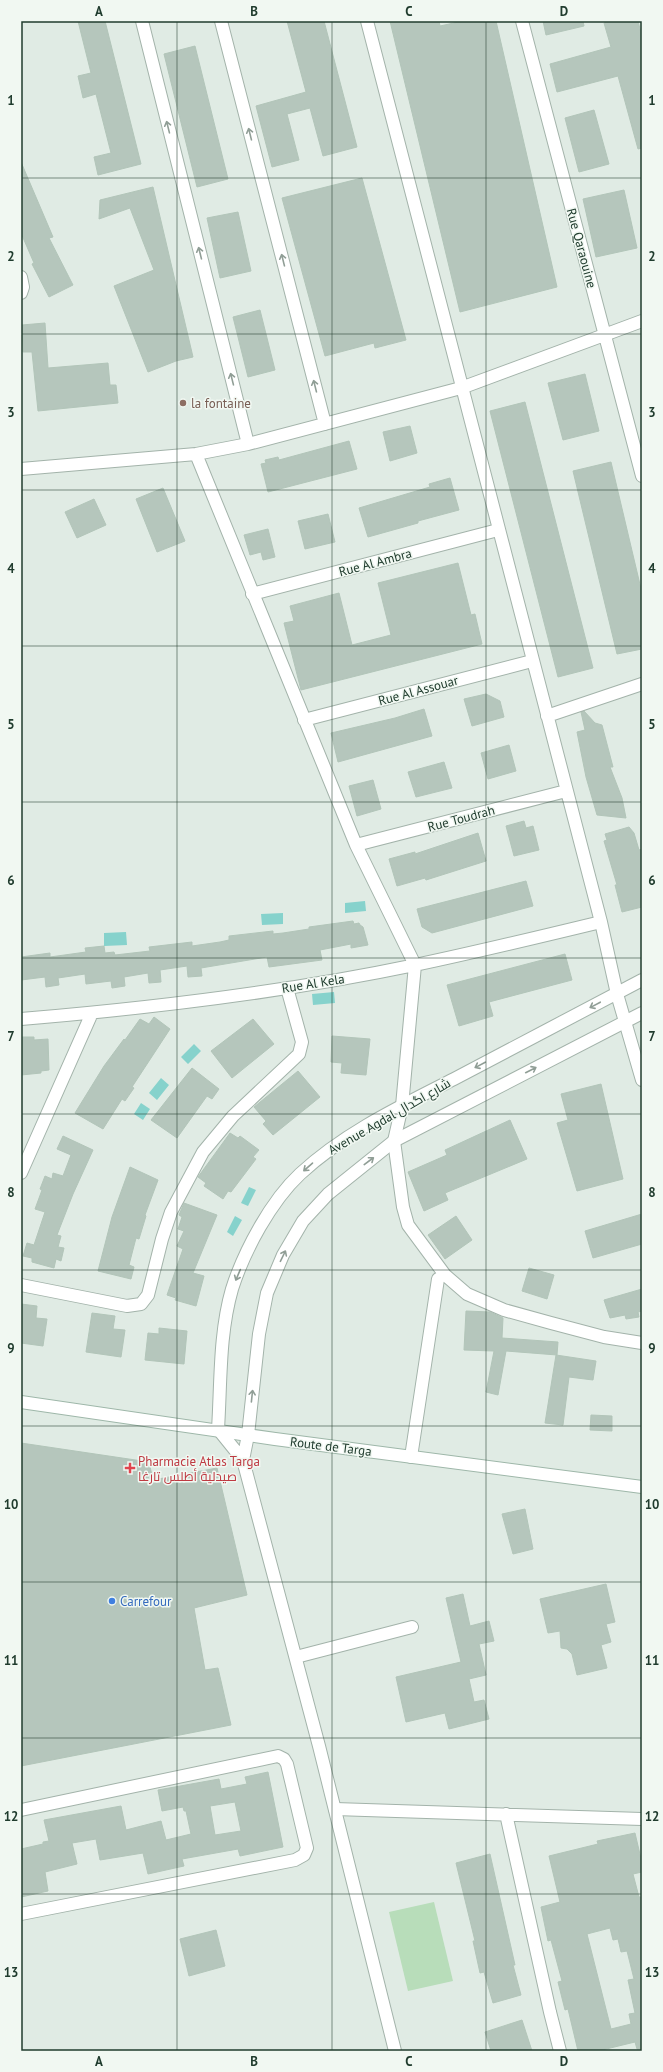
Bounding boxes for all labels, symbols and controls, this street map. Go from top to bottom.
text: A [95,3,103,20]
text: B [250,3,258,20]
text: C [405,3,413,20]
text: D [560,3,568,20]
text: 1 [7,92,15,109]
text: 1 [648,92,656,109]
one-way arrow [164,121,172,134]
one-way arrow [246,128,254,141]
street label: Rue Qaraouine [563,206,600,290]
one-way arrow [196,247,203,260]
text: 2 [7,248,15,265]
text: 2 [648,248,656,265]
one-way arrow [279,254,286,267]
one-way arrow [227,373,235,386]
one-way arrow [311,380,319,393]
place label: la fontaine [191,395,251,412]
marker: la fontaine [178,398,188,408]
text: 3 [7,404,15,421]
text: 3 [648,404,656,421]
street label: Rue Al Ambra [337,545,413,580]
text: 4 [7,560,15,577]
text: 4 [648,560,656,577]
street label: Rue Al Assouar [376,671,461,709]
text: 5 [7,716,15,733]
text: 5 [648,716,656,733]
street label: Rue Toudrah [426,801,497,836]
text: 6 [7,872,15,889]
text: 6 [648,872,656,889]
street label: Rue Al Kela [280,970,346,997]
one-way arrow [589,1002,601,1009]
text: 7 [7,1028,15,1045]
text: 7 [648,1028,656,1045]
one-way arrow [474,1062,486,1069]
one-way arrow [525,1066,537,1074]
street label: Avenue Agdal شارع اگدال [325,1074,454,1159]
one-way arrow [363,1156,374,1165]
one-way arrow [303,1163,314,1172]
text: 8 [7,1184,15,1201]
text: 8 [648,1184,656,1201]
one-way arrow [280,1251,287,1263]
one-way arrow [234,1268,242,1280]
text: 9 [7,1340,15,1357]
text: 9 [648,1340,656,1357]
one-way arrow [248,1390,256,1403]
street label: Route de Targa [289,1433,373,1460]
place label: Pharmacie Atlas Targa صيدلية أطلس تارغا [138,1453,260,1485]
marker: Pharmacie Atlas Targa صيدلية أطلس تارغا [125,1463,135,1473]
text: 10 [4,1496,18,1513]
text: 10 [645,1496,659,1513]
place label: Carrefour [120,1593,172,1610]
marker: Carrefour [107,1596,117,1606]
text: 11 [4,1652,18,1669]
text: 11 [645,1652,659,1669]
text: 12 [4,1808,18,1825]
text: 12 [645,1808,659,1825]
text: 13 [4,1964,18,1981]
text: 13 [645,1964,659,1981]
text: A [95,2053,103,2070]
text: B [250,2053,258,2070]
text: C [405,2053,413,2070]
text: D [560,2053,568,2070]

